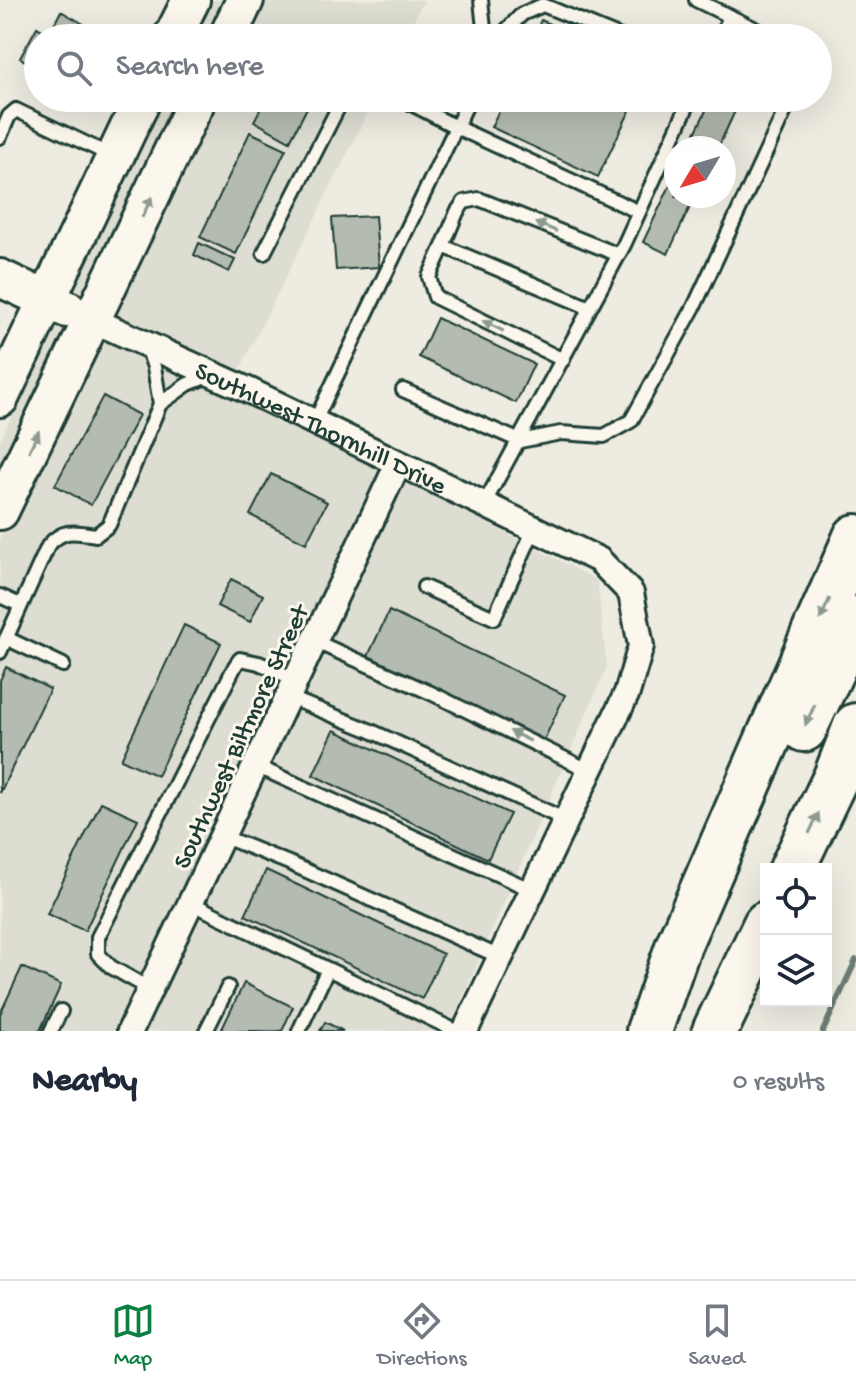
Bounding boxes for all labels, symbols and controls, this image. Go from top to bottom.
search box [24,24,832,112]
icon: search [52,46,96,90]
text: Search here [116,51,264,86]
north arrow [664,136,736,208]
one-way arrow [140,195,154,218]
one-way arrow [534,220,558,233]
one-way arrow [481,319,504,333]
street label: Southwest Thornhill Drive [189,357,451,504]
one-way arrow [27,430,41,453]
one-way arrow [818,597,831,621]
street label: Southwest Biltmore Street [168,599,319,875]
one-way arrow [803,703,817,727]
one-way arrow [508,730,531,743]
one-way arrow [807,811,821,835]
map controls [760,863,832,1007]
button: locate [760,863,832,935]
button: layers [760,935,832,1007]
text: Nearby [32,1063,137,1103]
text: 0 results [733,1068,824,1099]
tab: Map [111,1299,155,1373]
tab: Directions [377,1299,467,1373]
tab: Saved [689,1299,745,1373]

